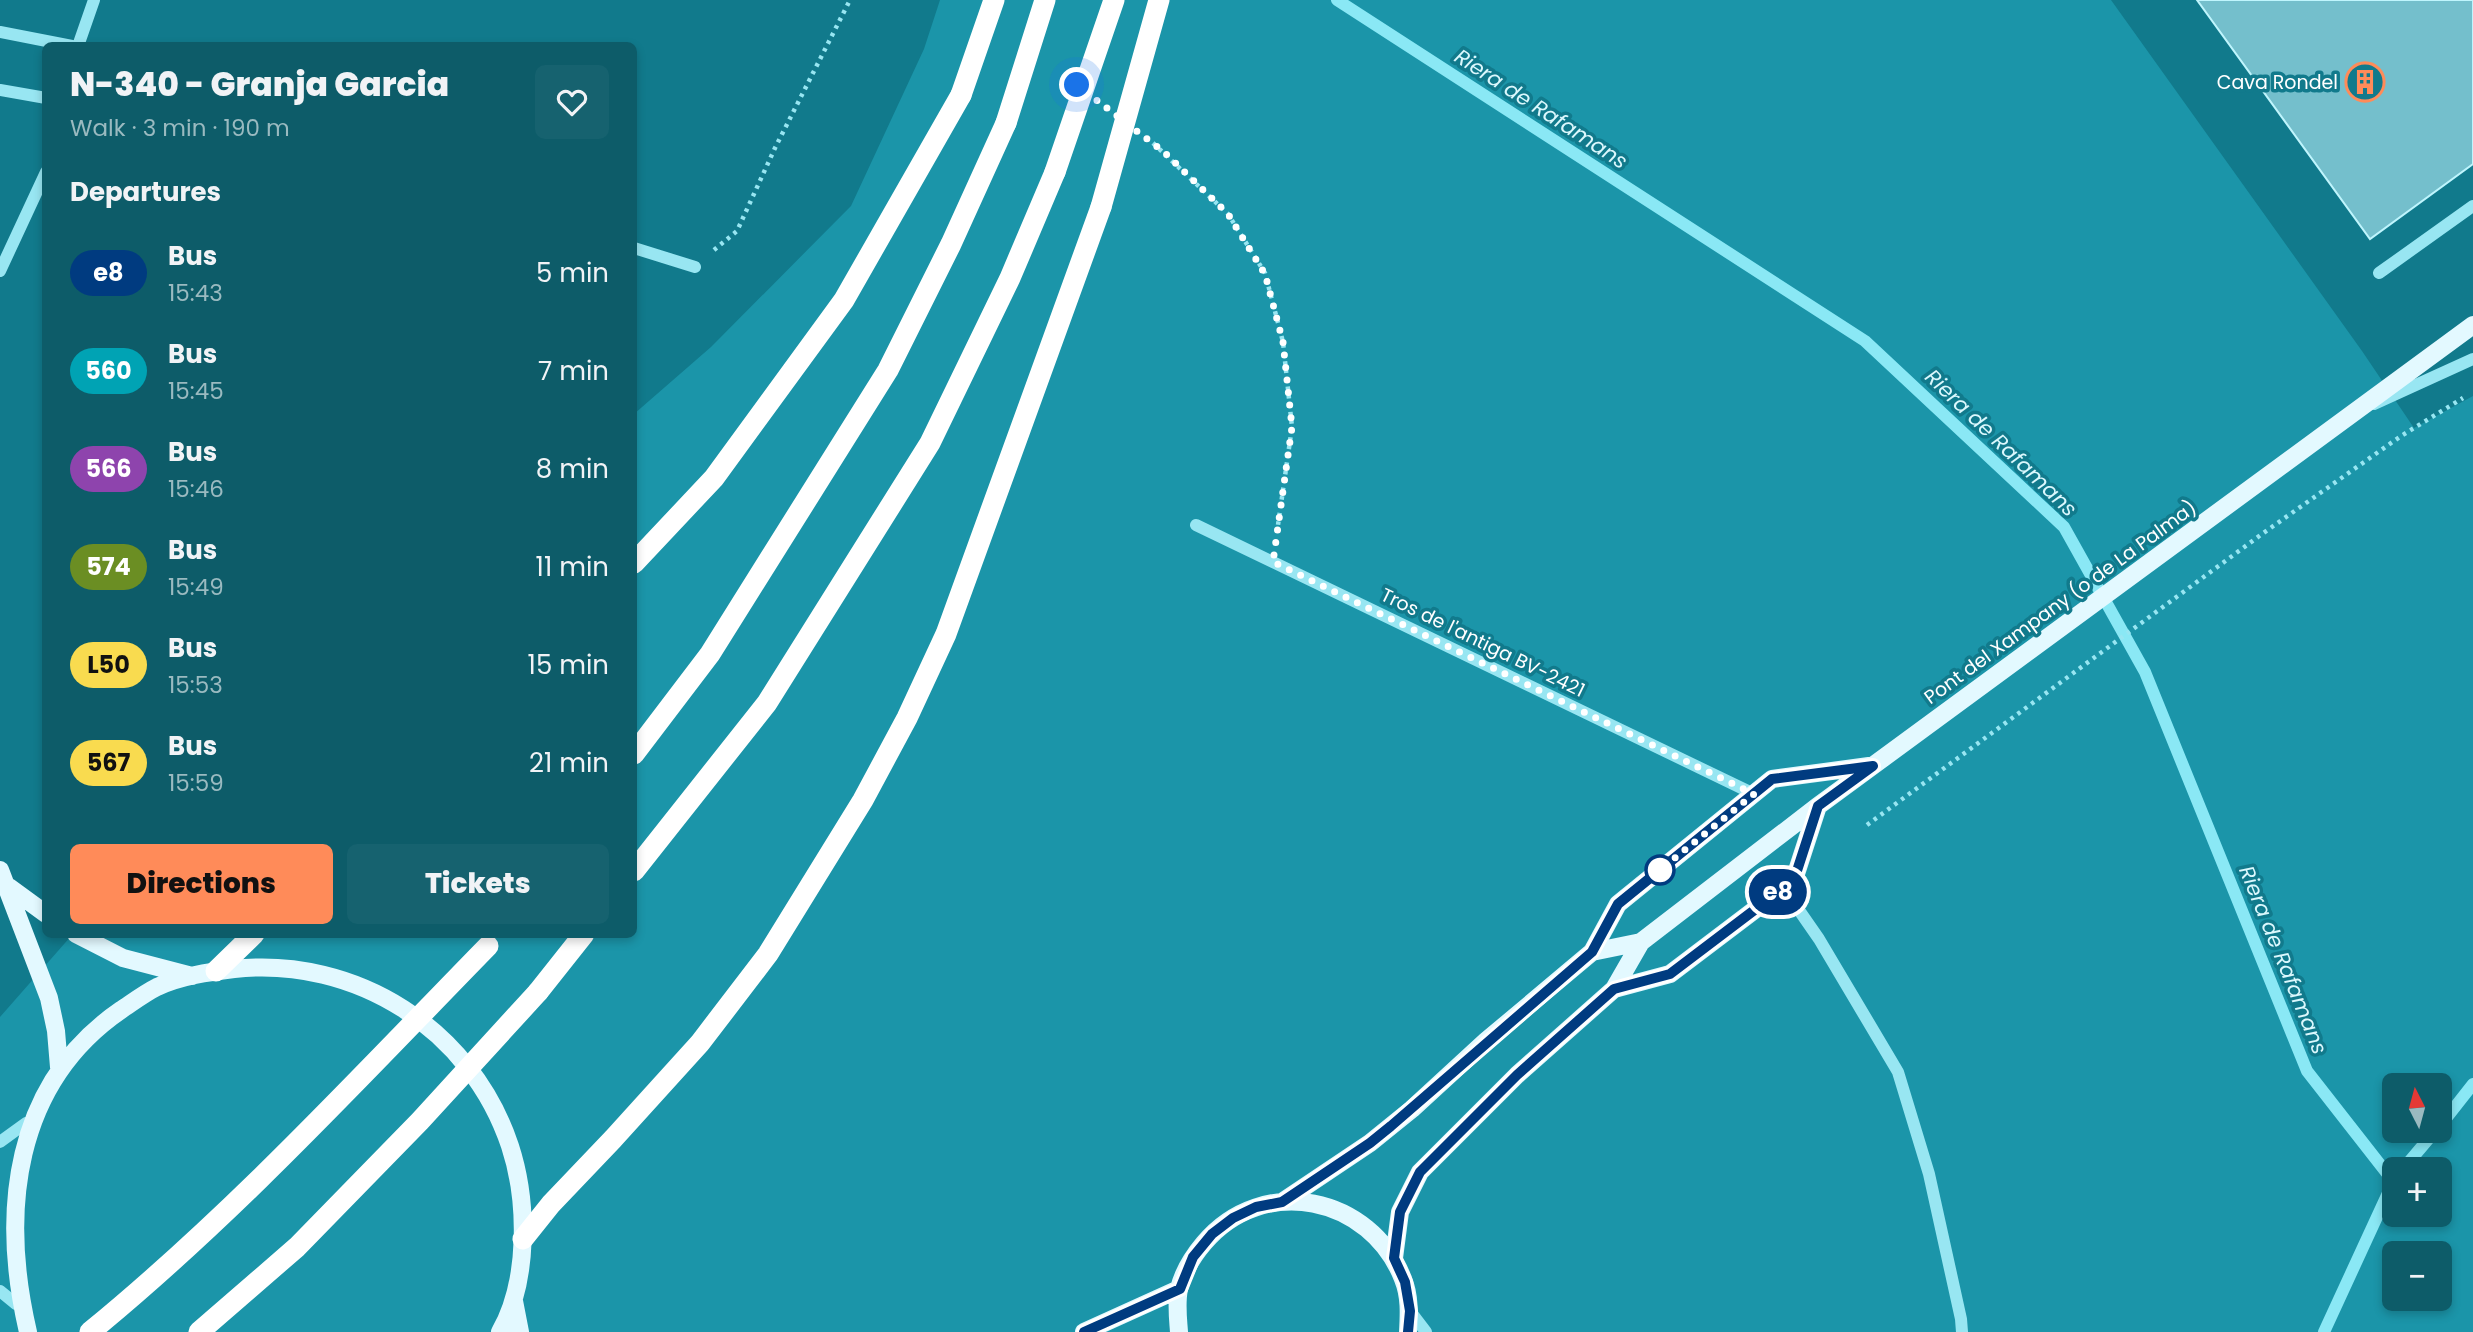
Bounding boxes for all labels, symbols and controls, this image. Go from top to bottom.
water label: Riera de Rafamans [1449,42,1633,175]
text: N-340 - Granja Garcia [70,61,449,108]
building icon: Cava Rondel [2344,61,2386,103]
button: heart [535,65,609,139]
your location [1059,67,1094,102]
place label: Cava Rondel [2217,69,2338,96]
text: Walk · 3 min · 190 m [70,112,290,144]
text: Departures [70,174,221,210]
text: Bus [168,238,217,274]
text: 5 min [536,255,609,291]
text: e8 [93,256,124,289]
text: 15:43 [168,277,223,309]
text: Bus [168,336,217,372]
text: 7 min [538,353,609,389]
text: 560 [85,354,132,387]
water label: Riera de Rafamans [1919,362,2084,523]
text: 15:45 [168,375,224,407]
text: Bus [168,434,217,470]
text: 8 min [536,451,609,487]
text: 566 [85,452,132,485]
text: 15:46 [168,473,224,505]
street label: Pont del Xampany (o de La Palma) [1919,494,2202,711]
text: Bus [168,532,217,568]
text: 11 min [536,549,609,585]
text: 574 [86,550,131,583]
text: 15:49 [168,571,224,603]
street label: Tros de l'antiga BV-2421 [1376,581,1589,704]
text: Bus [168,630,217,666]
text: 15 min [528,647,609,683]
text: L50 [87,648,130,681]
text: 15:53 [168,669,223,701]
text: Bus [168,728,217,764]
text: 21 min [529,745,609,781]
text: 567 [87,746,130,779]
text: 15:59 [168,767,224,799]
button: Directions [70,844,333,924]
button: Tickets [347,844,609,924]
unlabelled marker [1645,855,1675,885]
water label: Riera de Rafamans [2232,861,2335,1058]
line badge: e8 [1746,869,1810,915]
text: e8 [1763,875,1793,908]
north arrow [2382,1073,2452,1143]
map controls [2382,1073,2452,1311]
button: + [2382,1157,2452,1227]
button: − [2382,1241,2452,1311]

